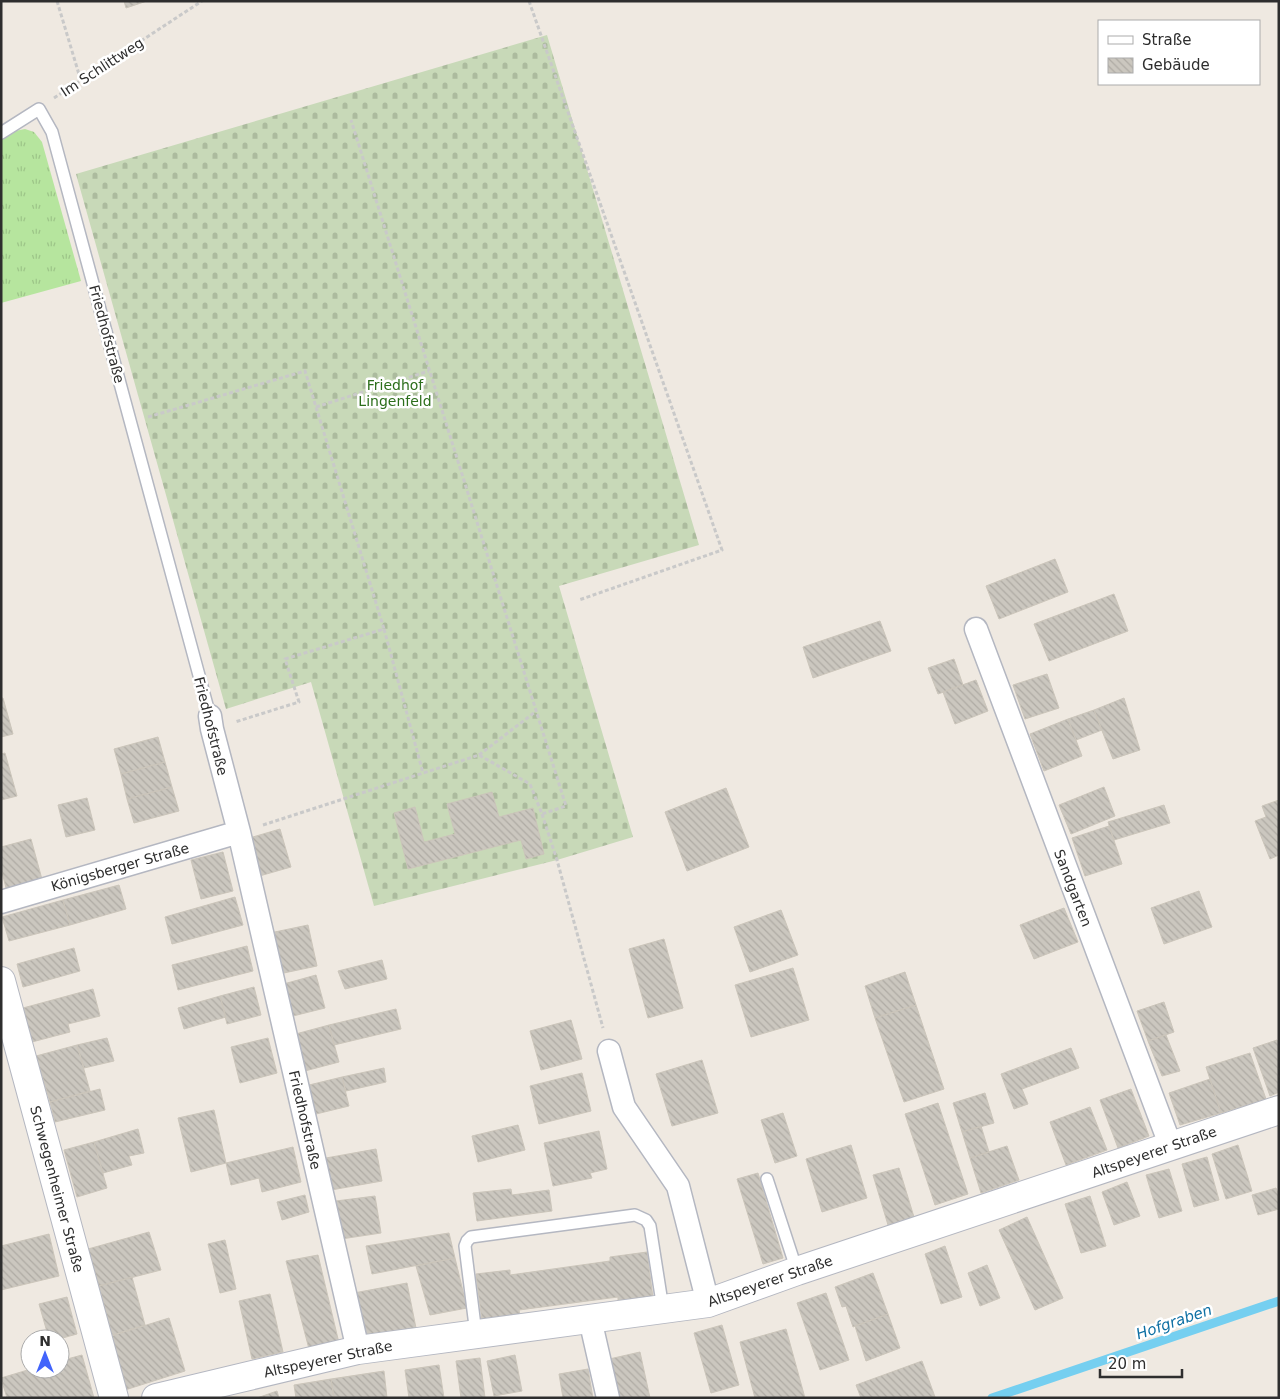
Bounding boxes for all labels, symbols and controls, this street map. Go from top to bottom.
legend [1098,20,1260,85]
text: Straße [1142,31,1191,49]
street label: Im Schlittweg [58,34,146,100]
text: Gebäude [1142,56,1210,74]
street label: Friedhofstraße [86,283,128,385]
park label: Friedhof Lingenfeld [358,377,432,409]
street label: Friedhofstraße [191,675,231,777]
street label: Königsberger Straße [49,840,191,894]
street label: Sandgarten [1051,847,1095,929]
street label: Friedhofstraße [286,1069,324,1171]
street label: Schwegenheimer Straße [27,1104,87,1274]
street label: Altspeyerer Straße [1089,1123,1219,1181]
street label: Altspeyerer Straße [705,1252,835,1310]
water label: Hofgraben [1134,1301,1214,1343]
north arrow [20,1329,70,1379]
text: N [39,1333,51,1349]
street label: Altspeyerer Straße [262,1338,394,1380]
scale bar [1100,1346,1182,1378]
text: 20 m [1108,1355,1146,1373]

